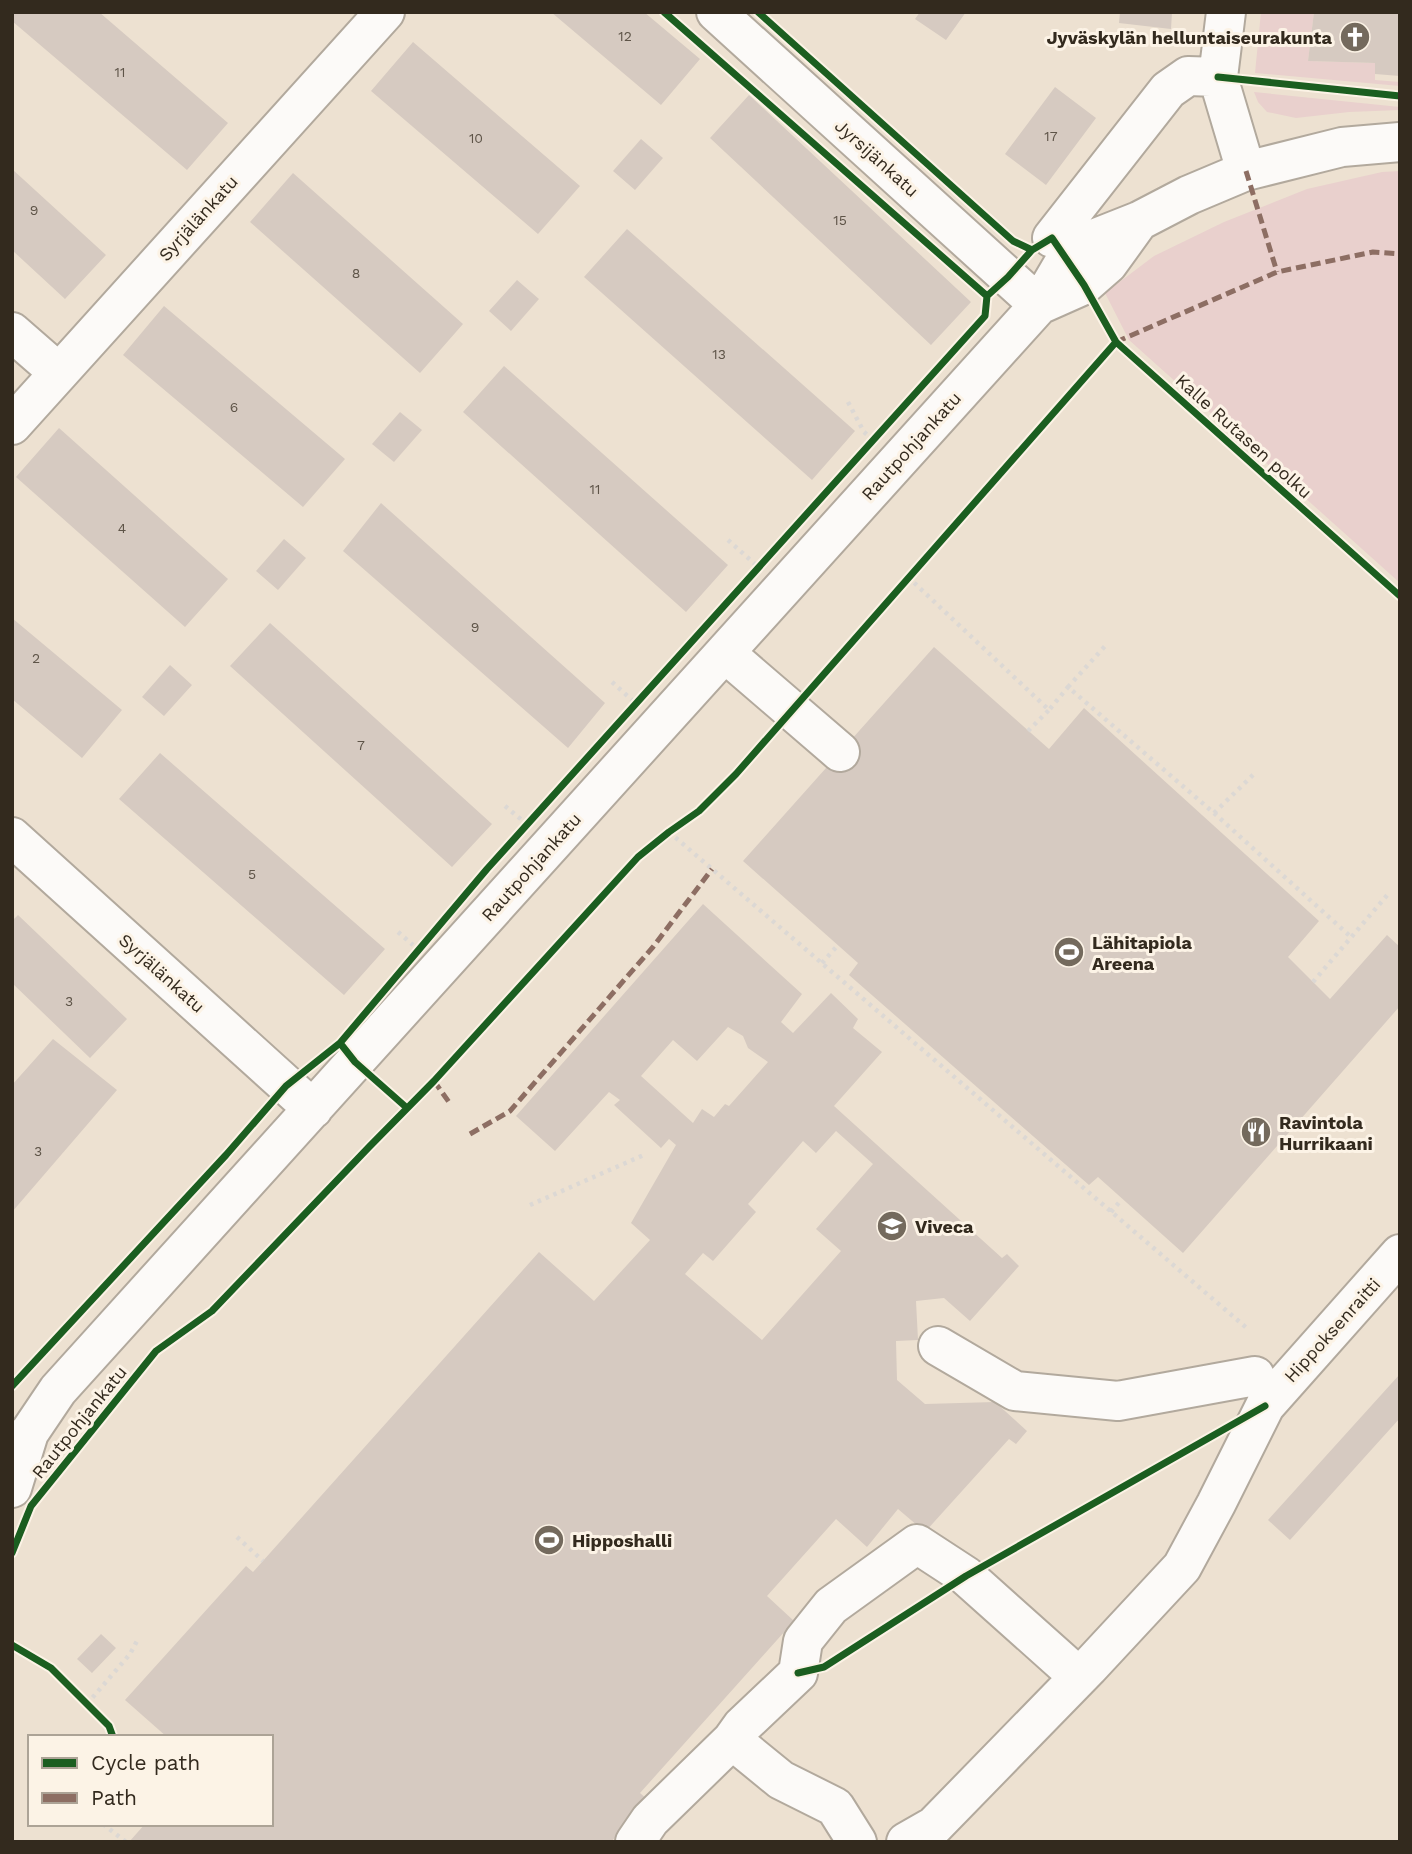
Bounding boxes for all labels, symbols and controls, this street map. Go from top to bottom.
church icon: Jyväskylän helluntaiseurakunta [1338,20,1372,54]
place label: Jyväskylän helluntaiseurakunta [1047,27,1333,48]
house number: 12 [618,28,632,44]
house number: 11 [115,64,125,80]
street label: Jyrsijänkatu [831,115,923,201]
house number: 17 [1044,128,1058,144]
house number: 10 [469,130,483,146]
street label: Syrjälänkatu [154,171,242,265]
house number: 9 [30,202,38,218]
house number: 15 [833,212,847,228]
house number: 8 [352,265,360,281]
house number: 13 [712,346,726,362]
street label: Kalle Rutasen polku [1172,369,1316,503]
street label: Rautpohjankatu [857,387,965,505]
house number: 6 [230,399,238,415]
house number: 11 [590,481,600,497]
house number: 4 [118,520,126,536]
house number: 9 [471,619,479,635]
house number: 2 [32,650,40,666]
house number: 7 [357,737,365,753]
street label: Rautpohjankatu [477,808,585,926]
house number: 5 [248,866,256,882]
street label: Syrjälänkatu [115,929,209,1017]
place label: Lähitapiola Areena [1092,932,1192,974]
sports icon: Lähitapiola Areena [1052,935,1086,969]
house number: 3 [65,993,73,1009]
place label: Ravintola Hurrikaani [1279,1112,1373,1154]
restaurant icon: Ravintola Hurrikaani [1239,1115,1273,1149]
house number: 3 [34,1143,42,1159]
school or university icon: Viveca [875,1209,909,1243]
place label: Viveca [915,1216,974,1237]
street label: Hippoksenraitti [1280,1273,1384,1387]
street label: Rautpohjankatu [27,1362,131,1482]
sports icon: Hipposhalli [532,1523,566,1557]
place label: Hipposhalli [572,1530,672,1551]
legend [28,1735,273,1826]
text: Cycle path [91,1750,200,1775]
text: Path [91,1785,137,1810]

